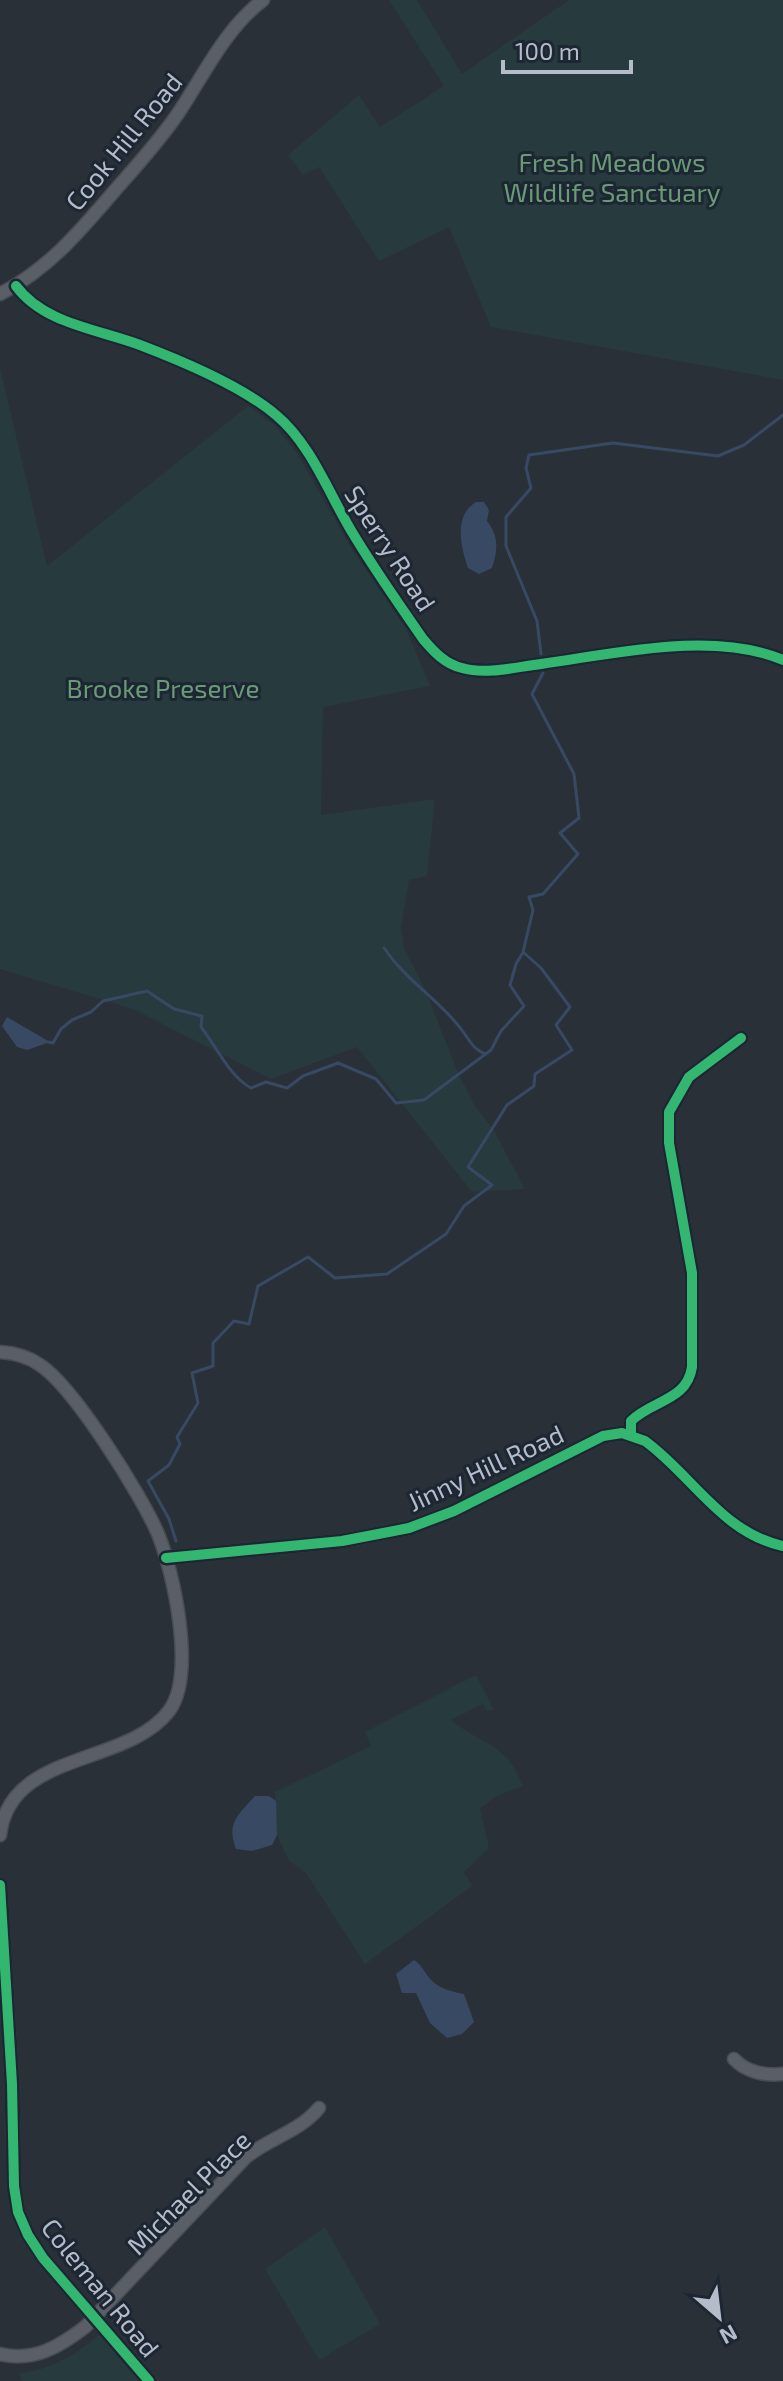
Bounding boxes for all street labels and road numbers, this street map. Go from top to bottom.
street label: Cook Hill Road [58,66,188,216]
street label: Sperry Road [339,479,443,617]
street label: Jinny Hill Road [402,1417,568,1517]
street label: Michael Place [120,2124,256,2260]
street label: Coleman Road [36,2212,166,2362]

